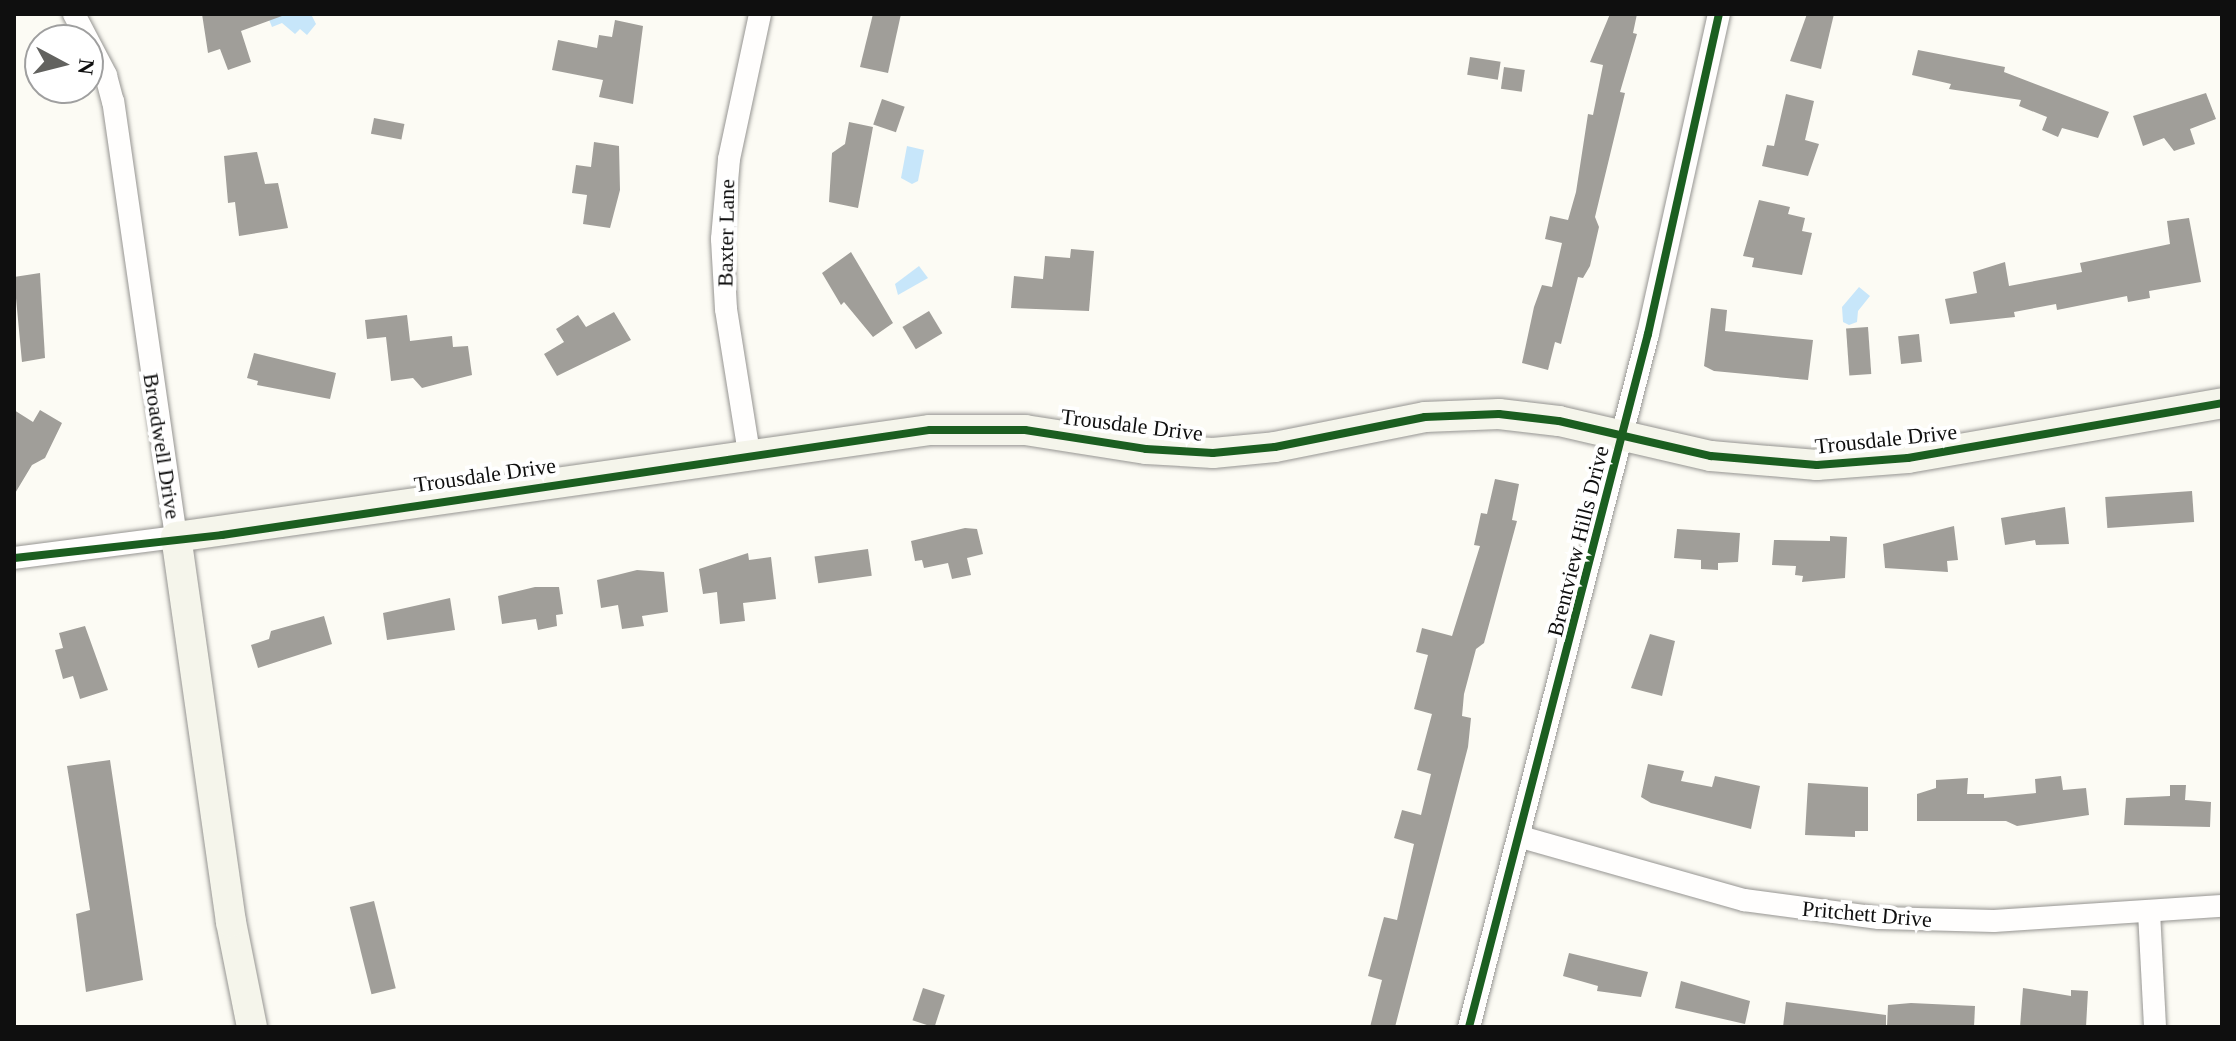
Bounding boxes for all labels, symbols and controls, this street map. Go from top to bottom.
north arrow [24,24,104,104]
text: N [73,57,100,76]
street label: Baxter Lane [712,179,740,287]
street label: Broadwell Drive [137,371,187,521]
street label: Trousdale Drive [1060,403,1204,447]
street label: Trousdale Drive [1814,418,1958,460]
street label: Brentview Hills Drive [1542,443,1614,639]
street label: Trousdale Drive [412,452,558,498]
street label: Pritchett Drive [1801,895,1933,933]

